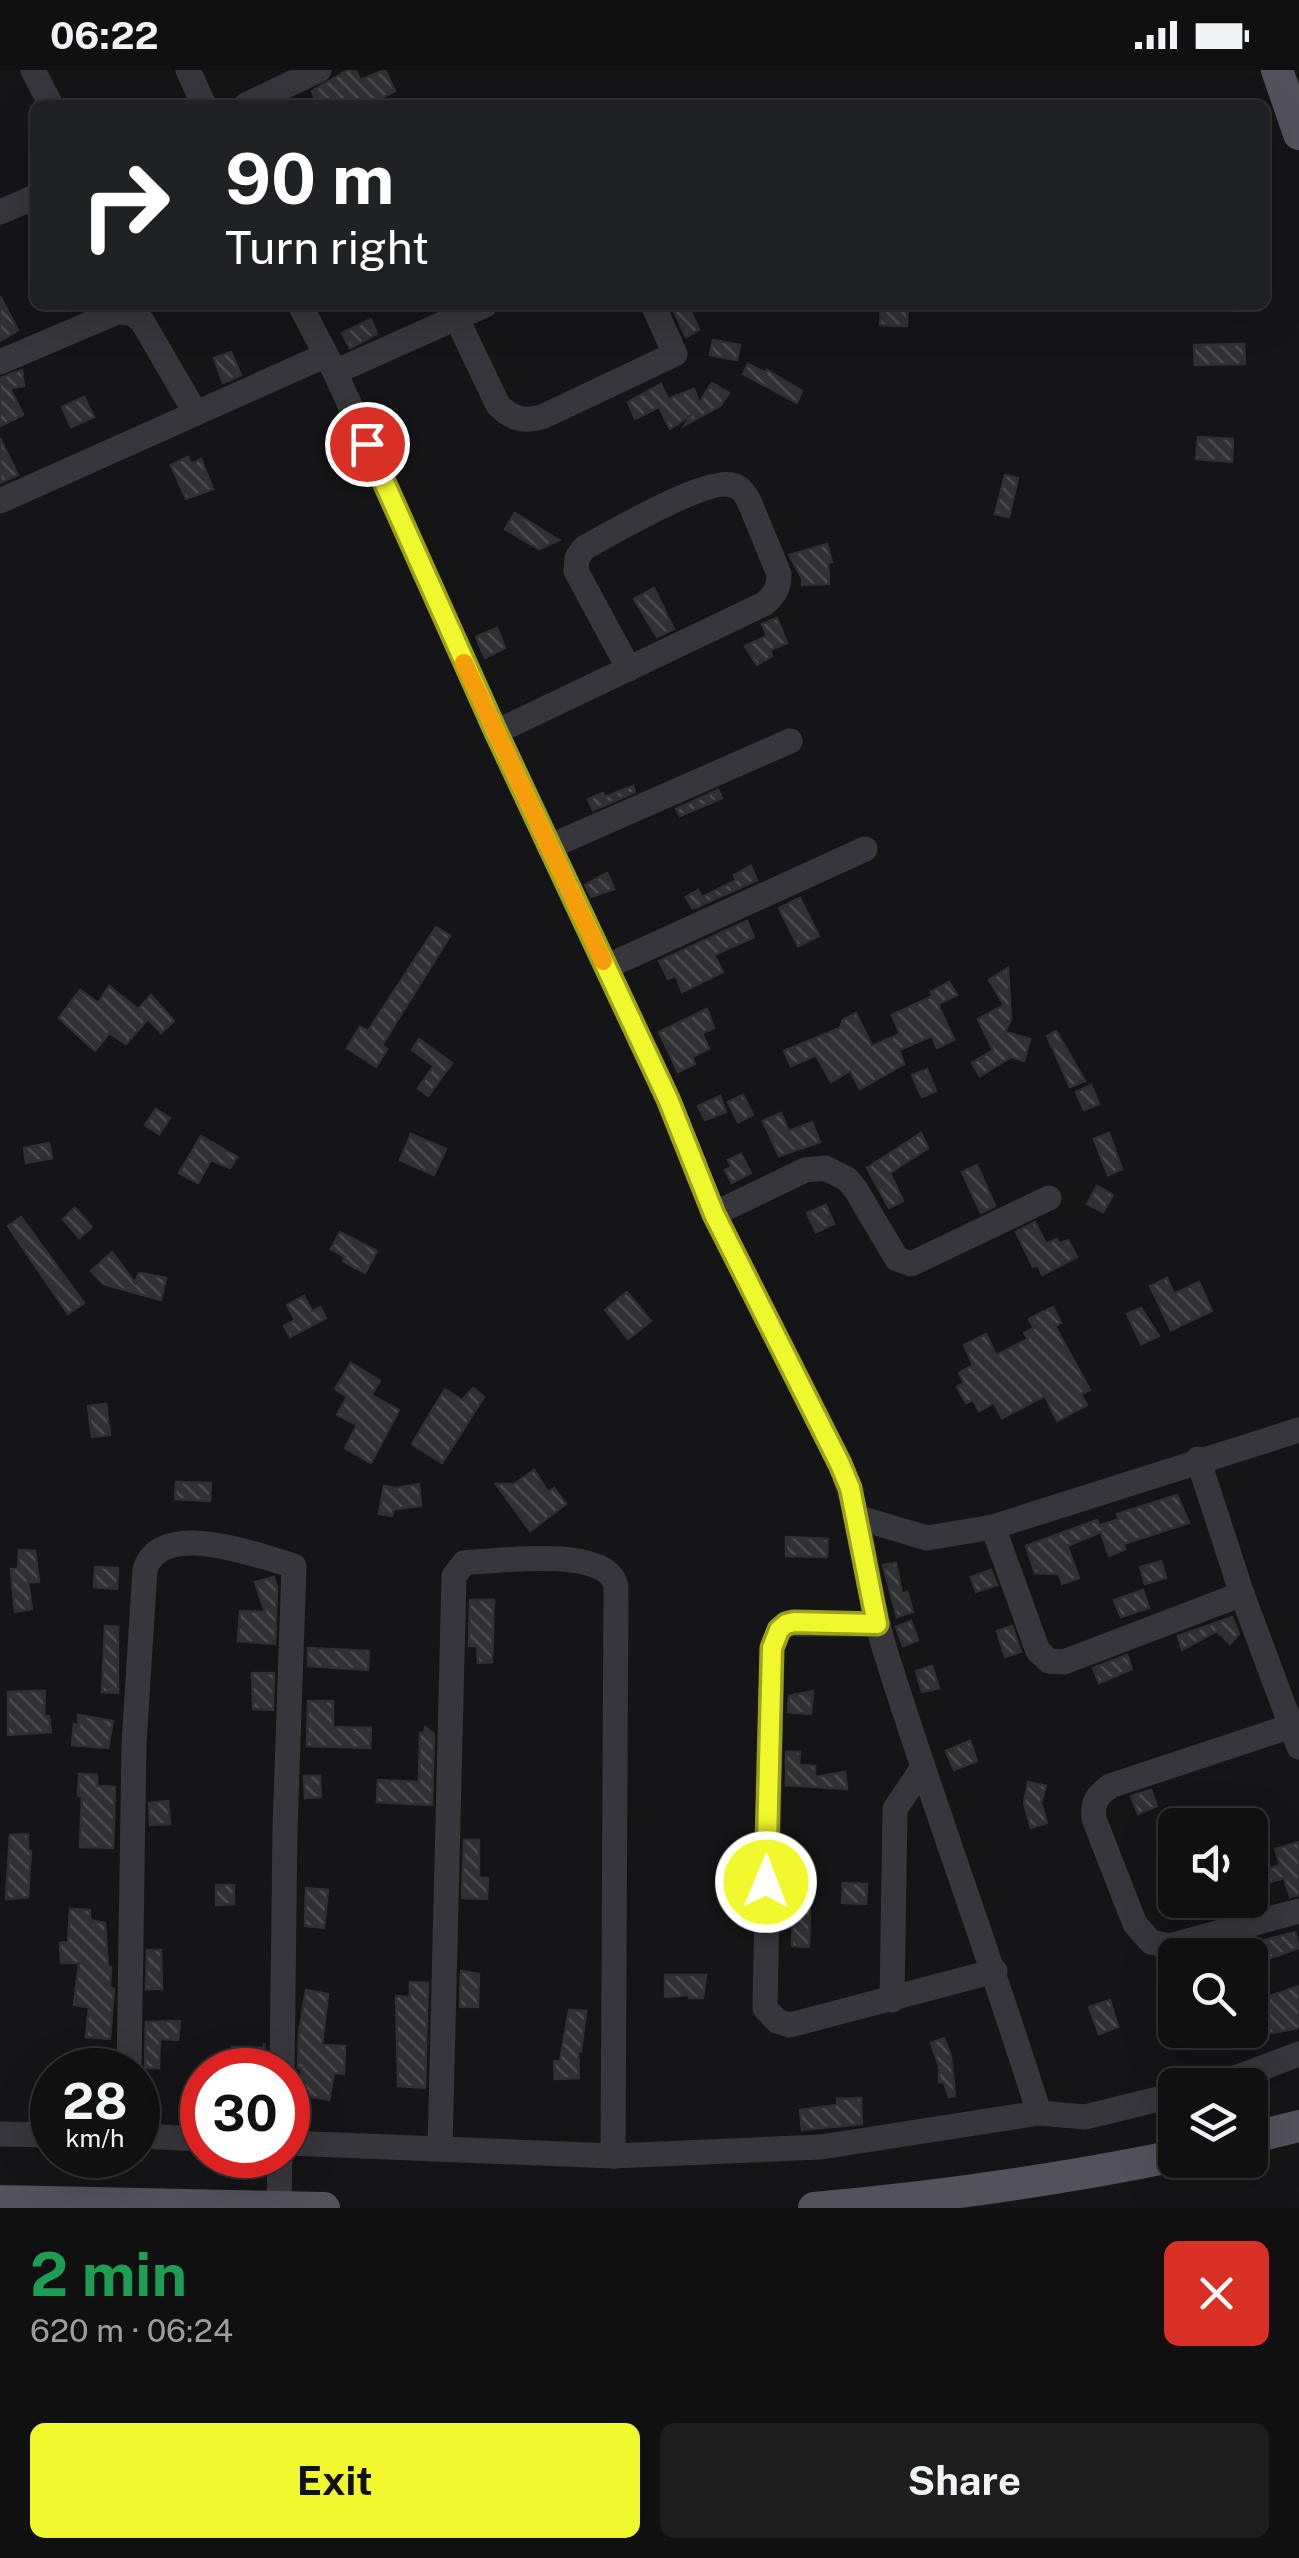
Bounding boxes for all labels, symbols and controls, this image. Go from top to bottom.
text: 06:22 [50,13,159,58]
text: 90 m [225,137,395,220]
icon: right [60,140,190,270]
text: Turn right [225,221,429,274]
pin [325,402,410,487]
icon: arrive [340,417,395,472]
map controls [1158,1808,1268,2178]
button: sound [1158,1808,1268,1918]
position arrow [714,1830,818,1934]
button: search [1158,1938,1268,2048]
speed limit sign: 30 [180,2048,310,2178]
button: layers [1158,2068,1268,2178]
text: 28 [62,2071,128,2130]
text: km/h [66,2123,124,2153]
text: 2 min [30,2239,187,2310]
button: close [1164,2241,1269,2346]
text: 620 m · 06:24 [30,2312,233,2349]
button: Exit [30,2423,640,2538]
button: Share [660,2423,1269,2538]

